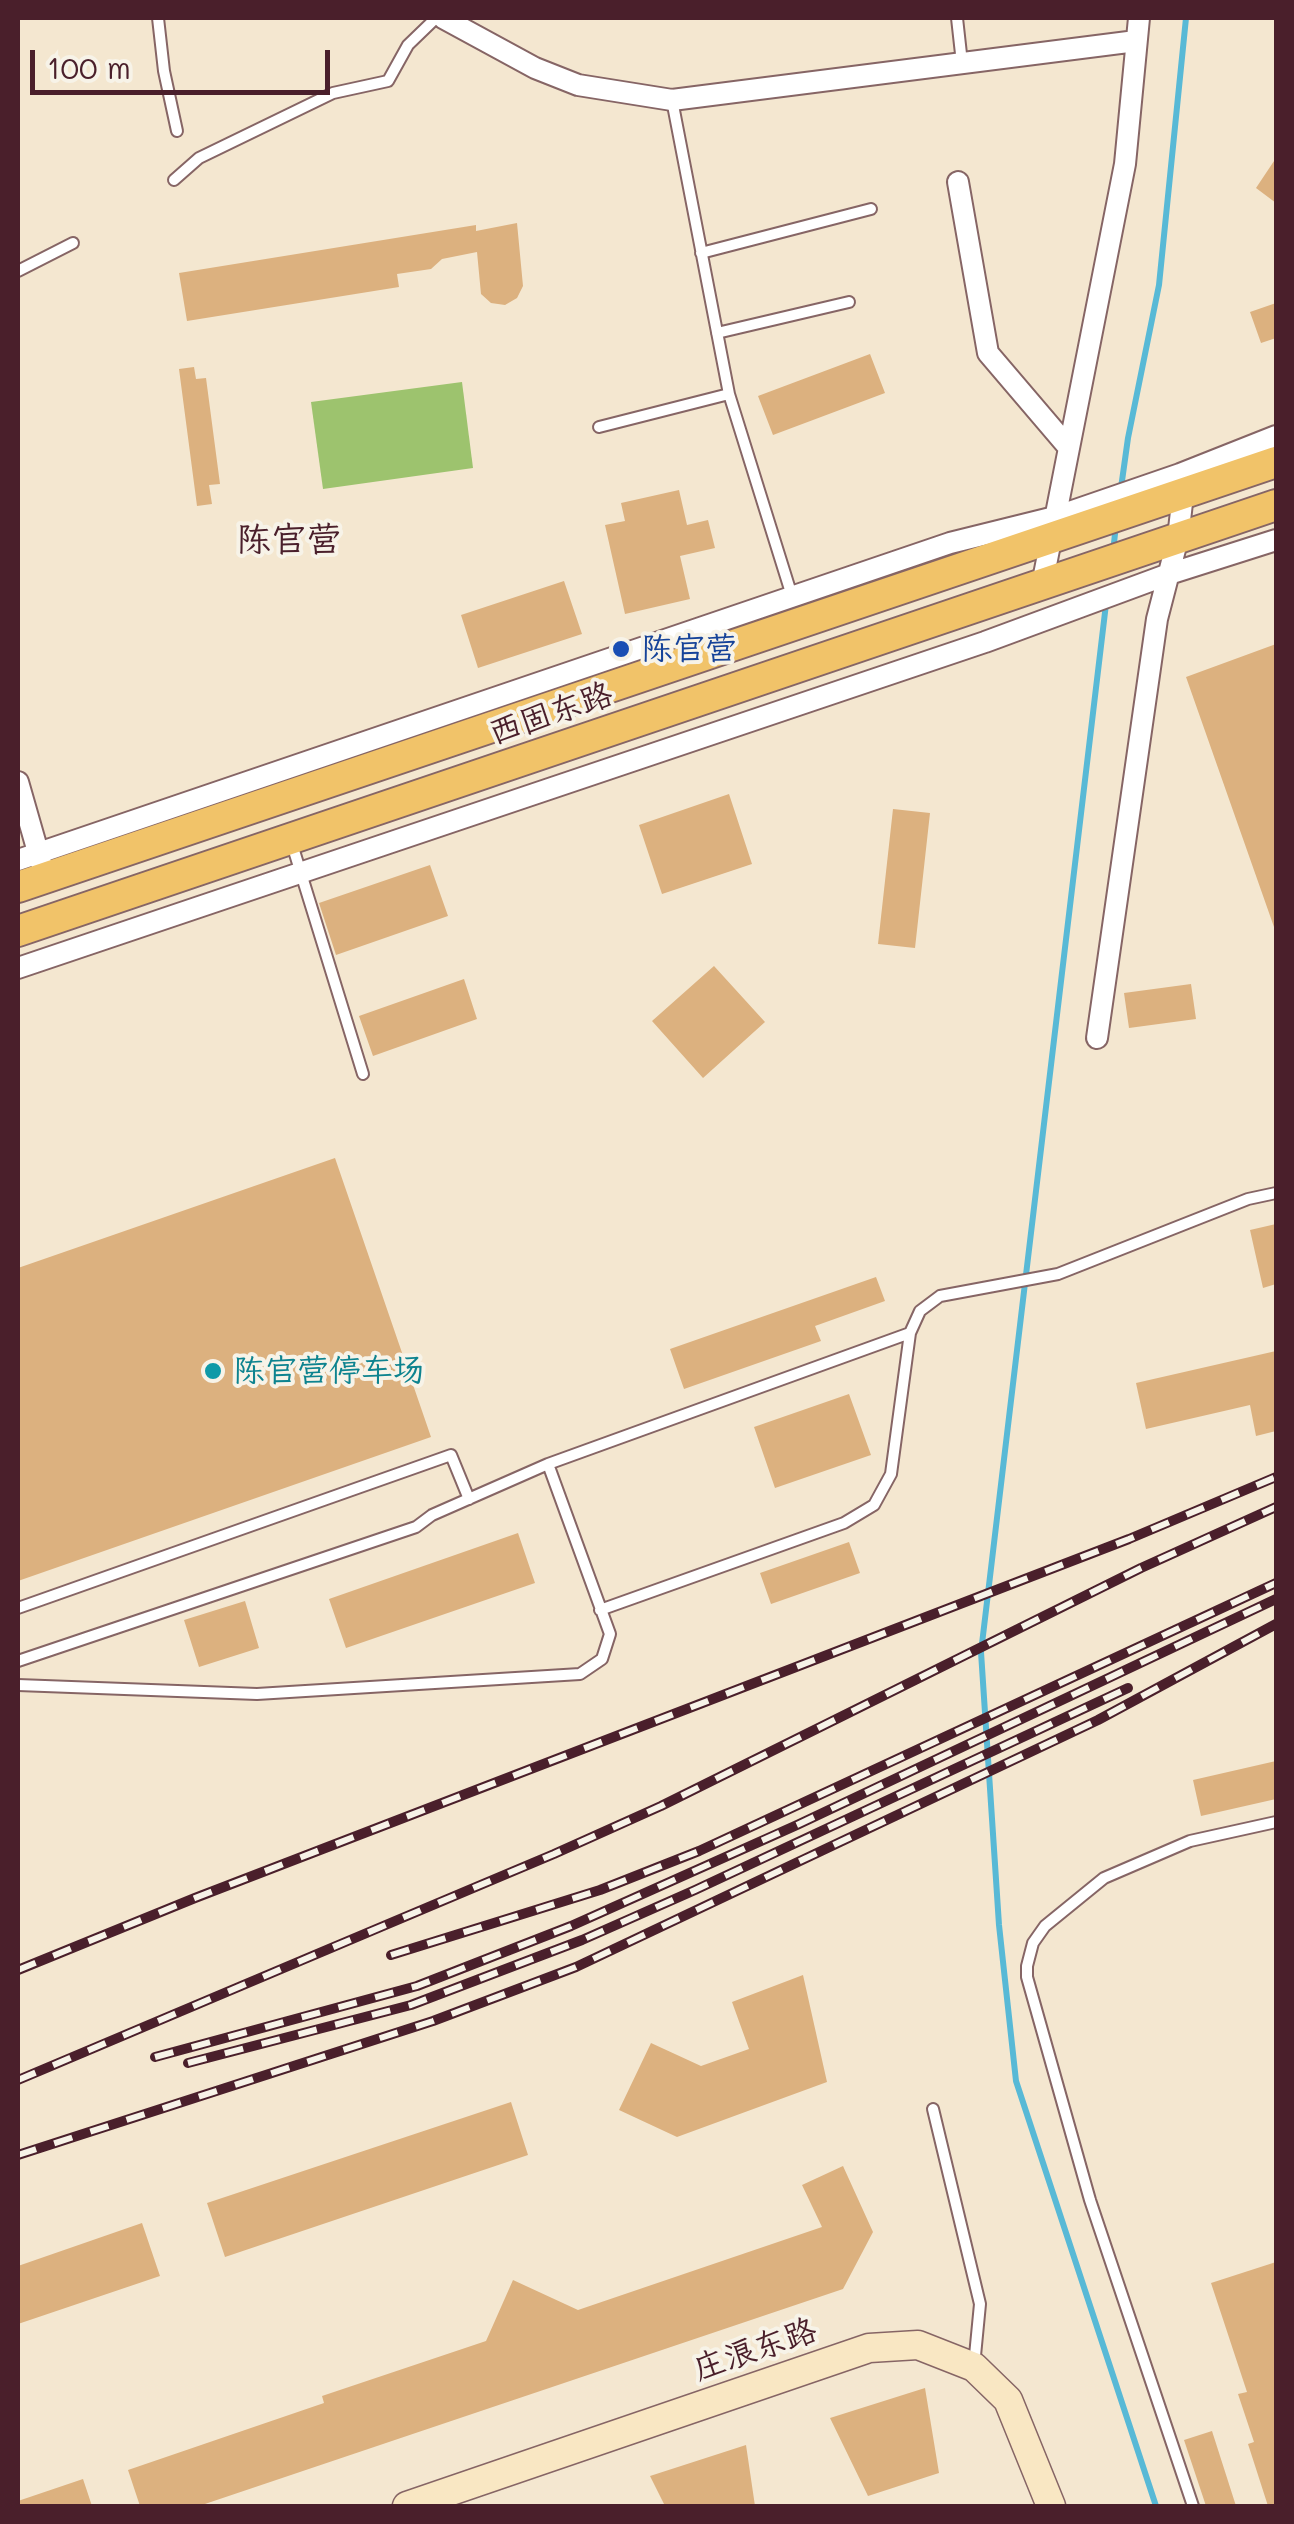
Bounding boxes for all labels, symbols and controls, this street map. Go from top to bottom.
scale bar [35,30,335,92]
text: 100 m [47,47,131,87]
district label: 陈官营 [237,519,341,561]
place label: 陈官营 [641,630,737,668]
marker: 陈官营 [610,638,632,660]
street label: 西固东路 [484,675,618,753]
place label: 陈官营停车场 [233,1352,425,1390]
marker: 陈官营停车场 [202,1360,224,1382]
street label: 庄浪东路 [688,2311,822,2389]

